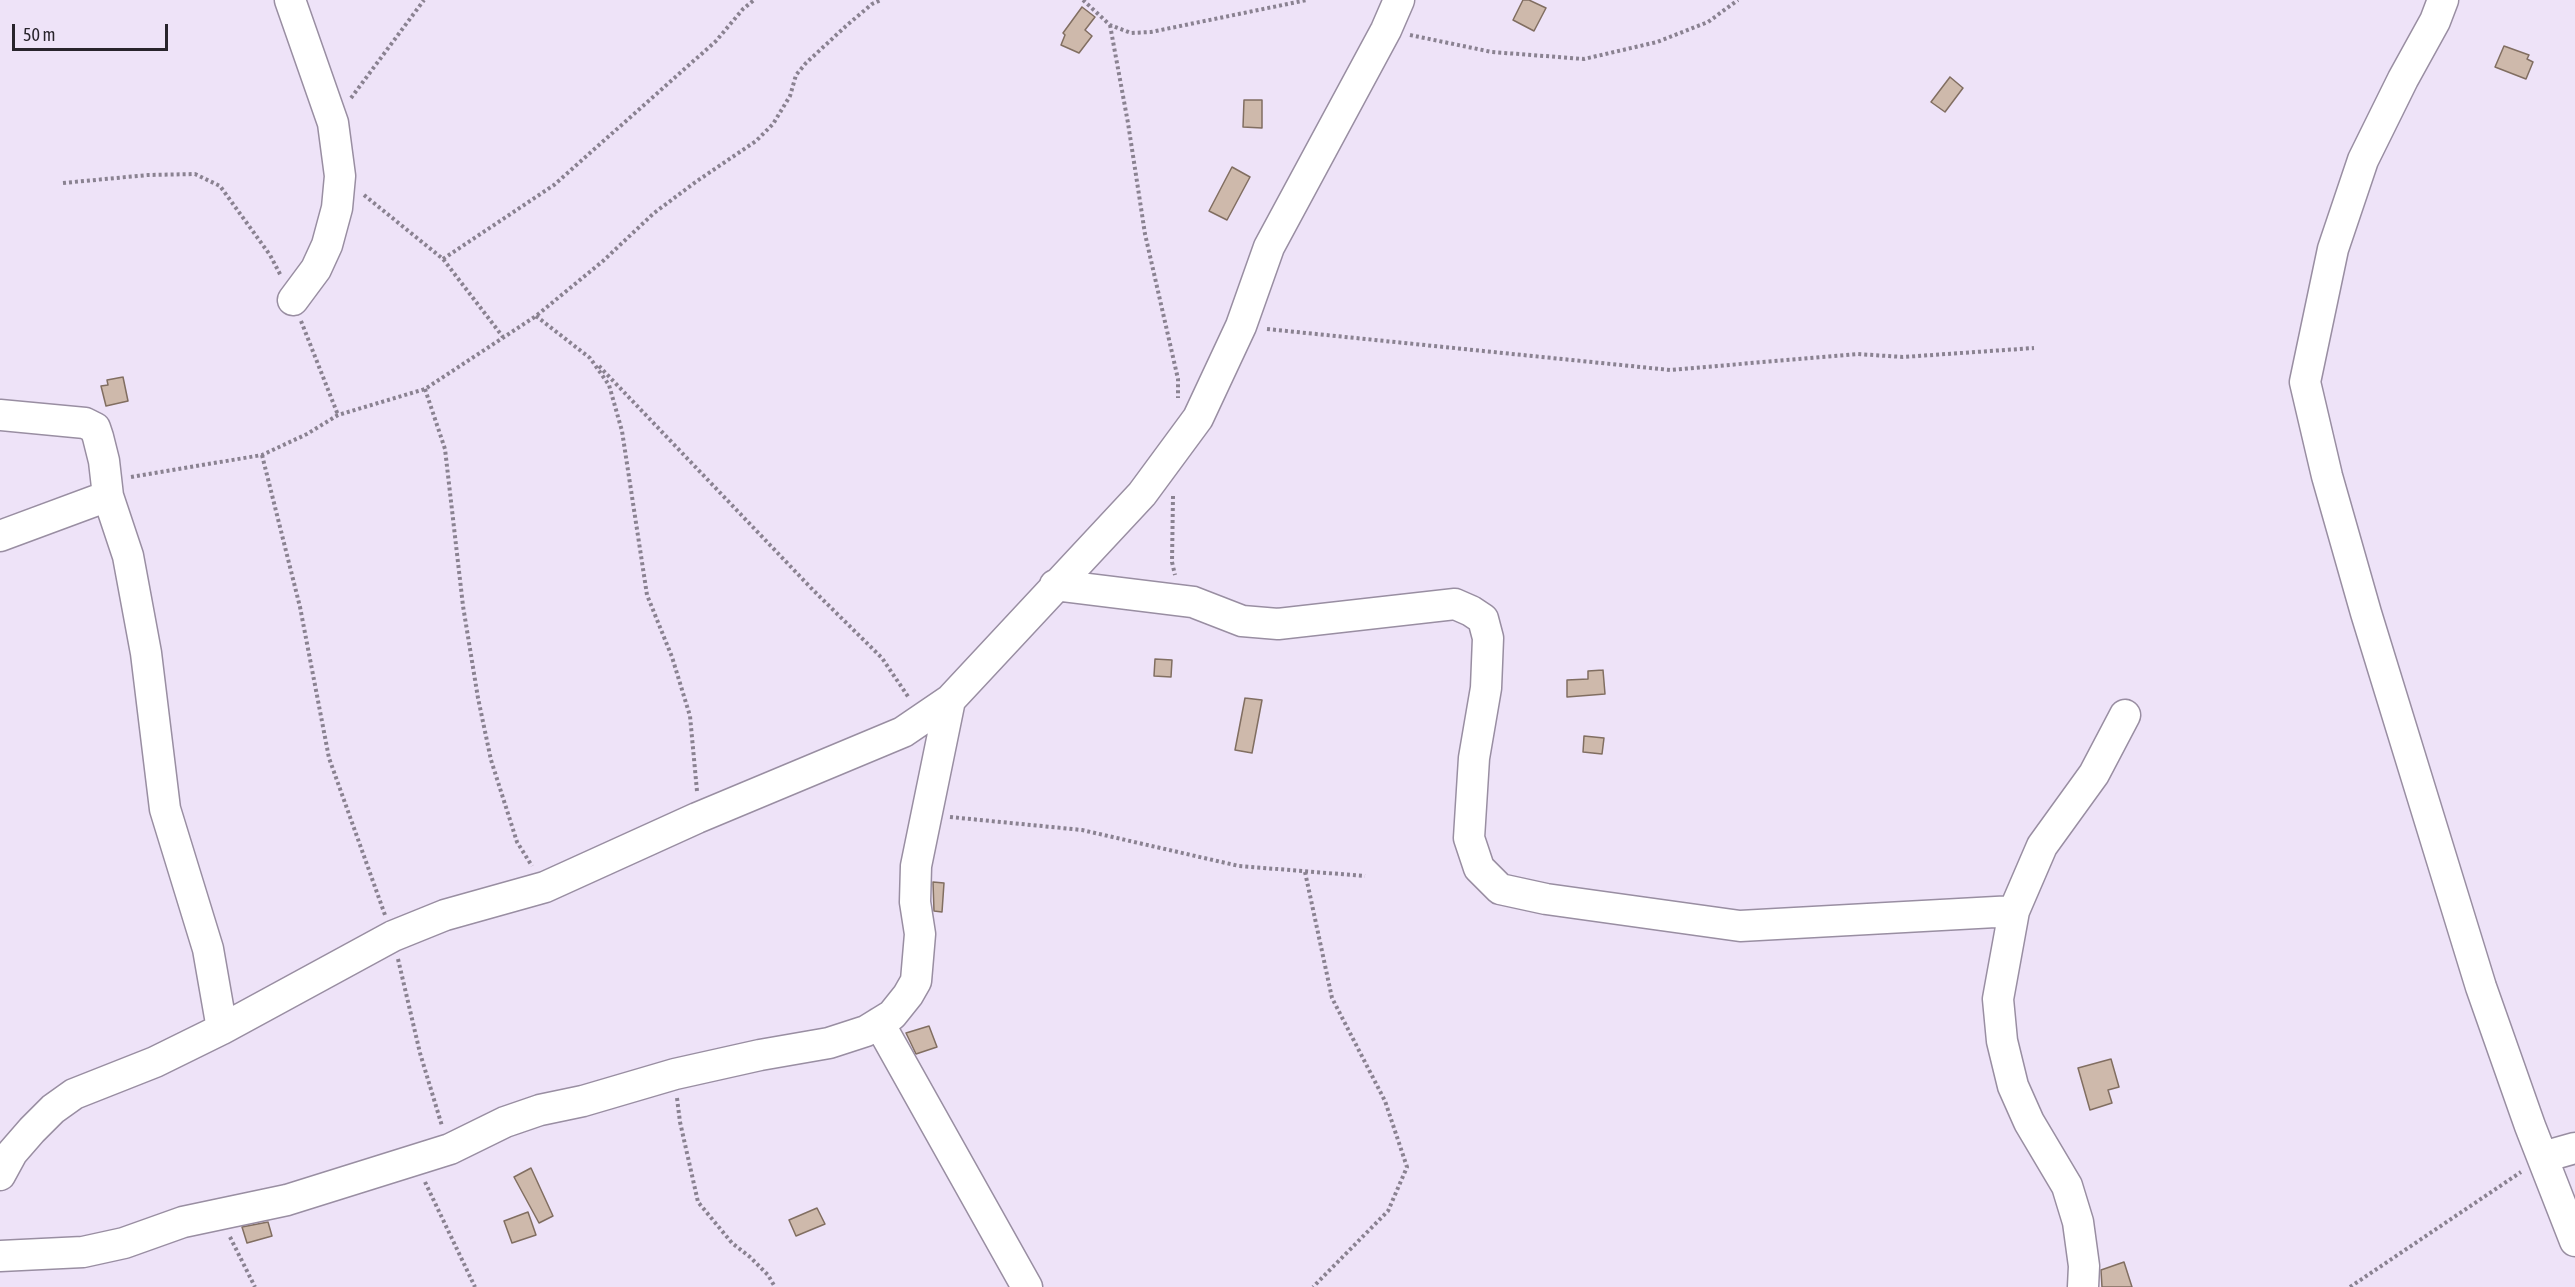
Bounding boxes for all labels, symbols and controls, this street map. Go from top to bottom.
scale bar [15,12,171,50]
text: 50 m [23,24,55,45]

